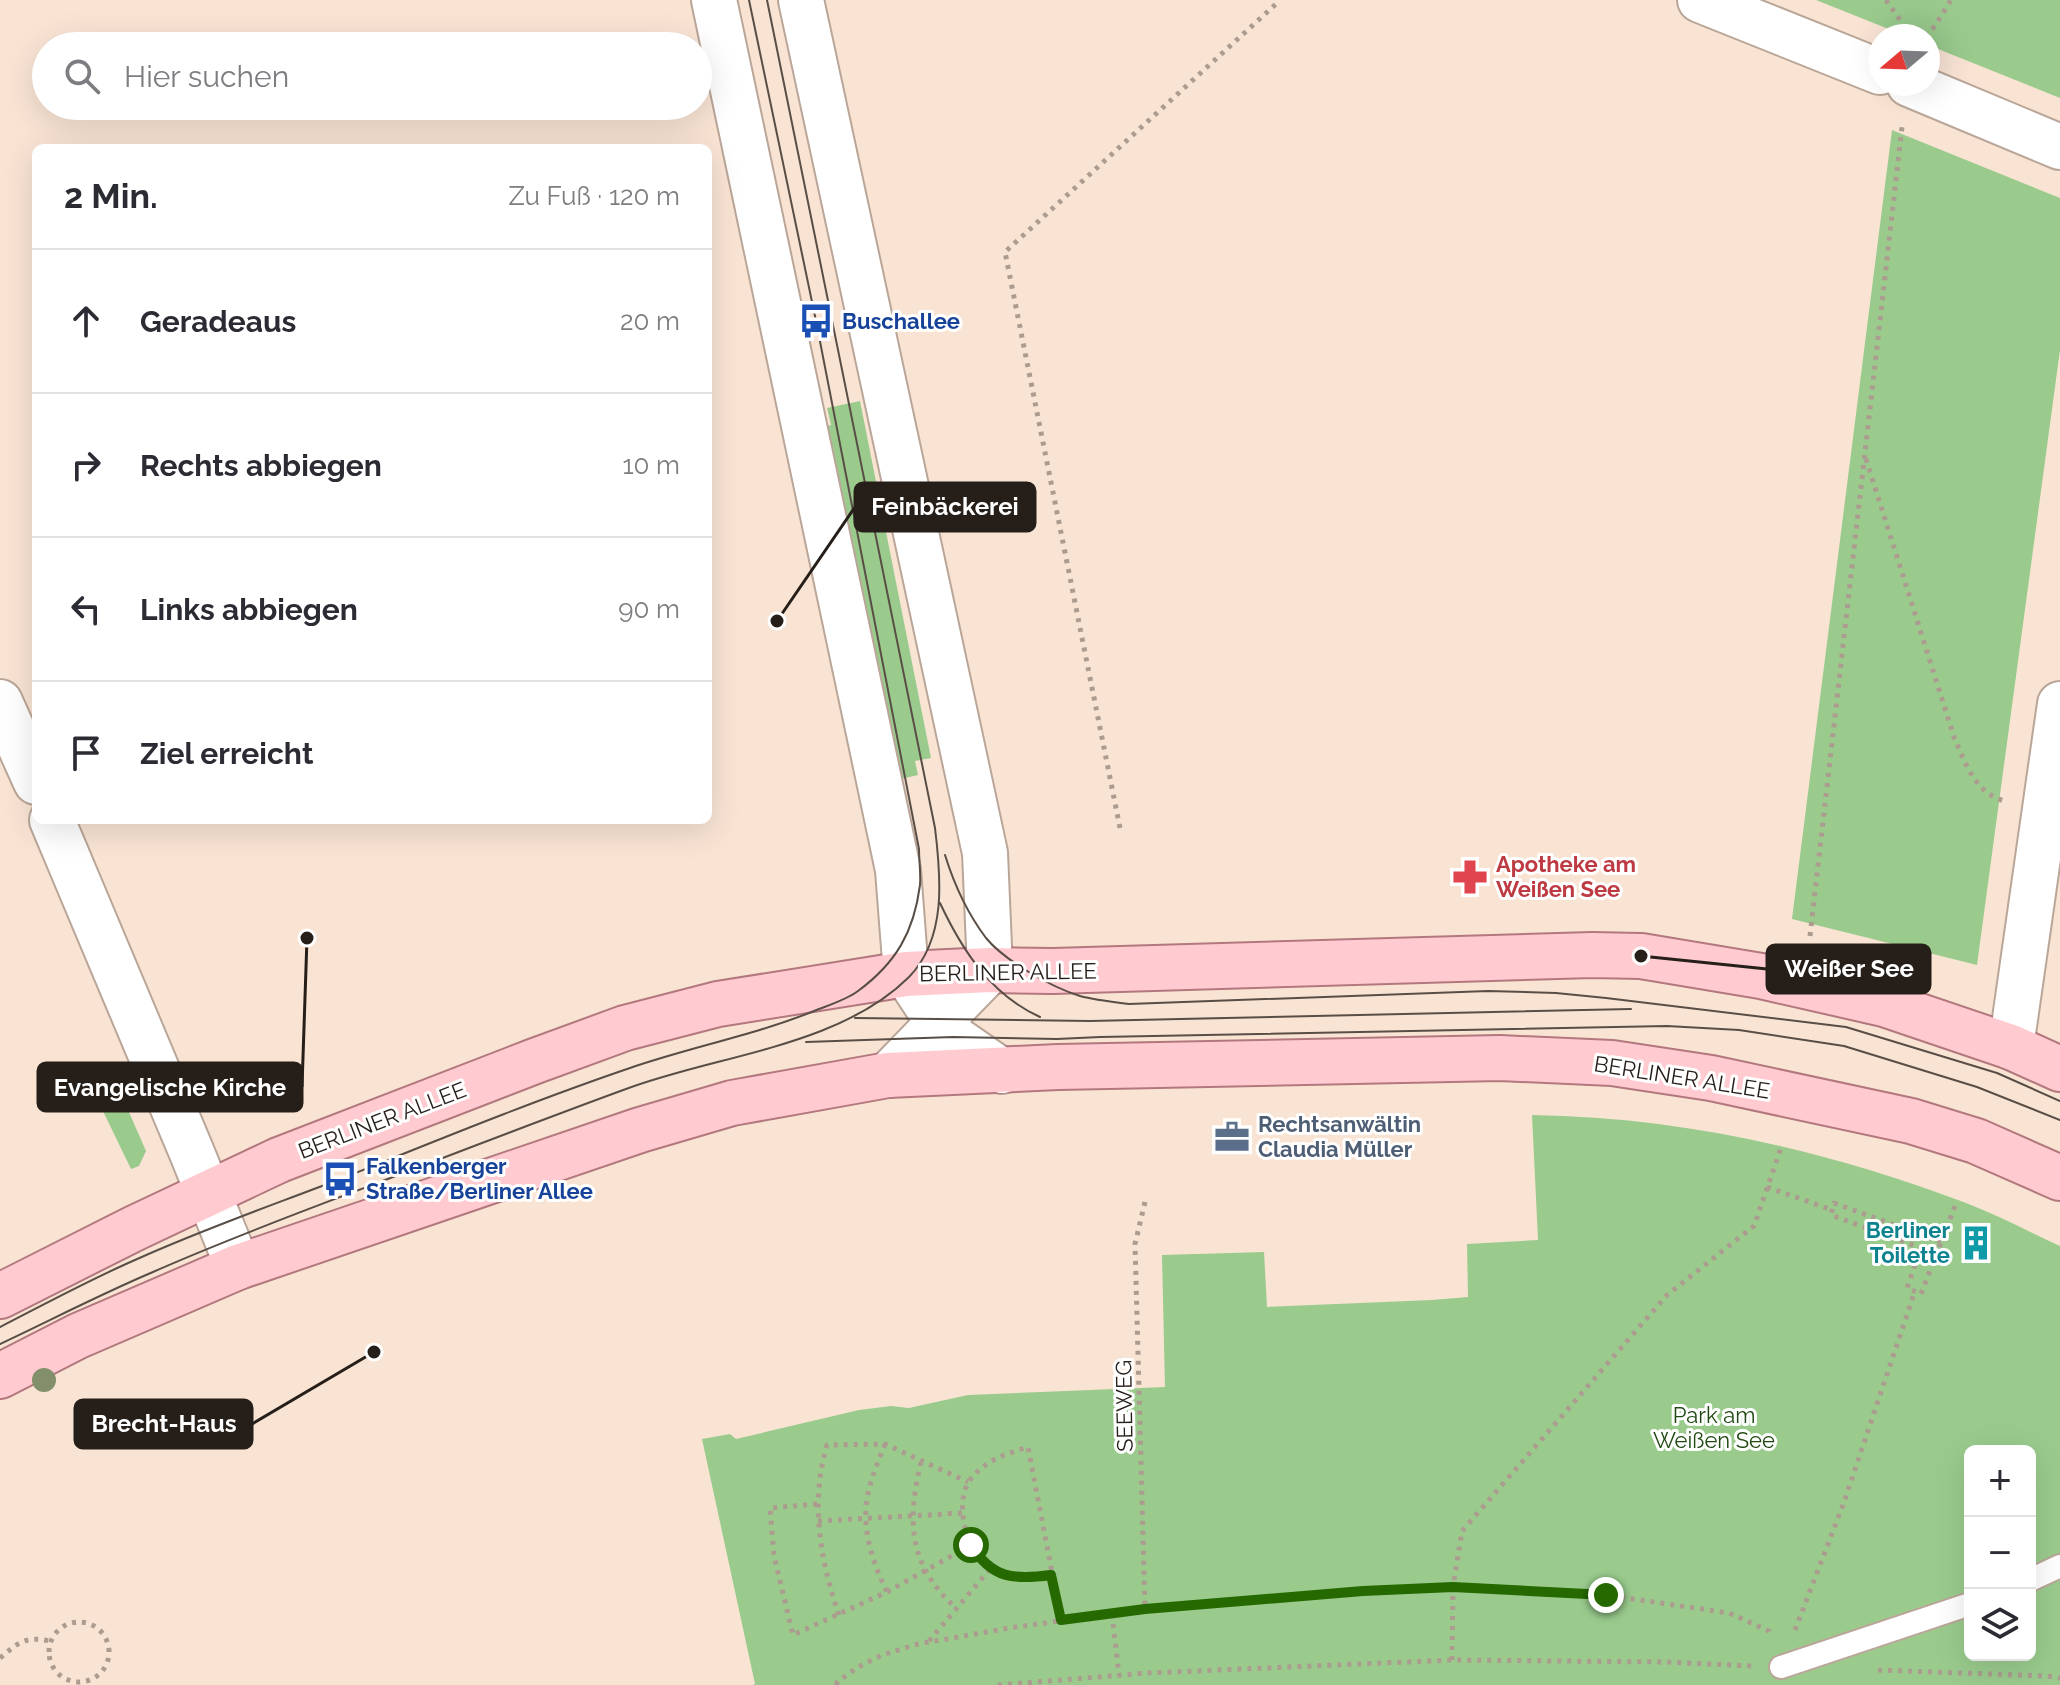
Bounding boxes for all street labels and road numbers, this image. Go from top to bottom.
street label: BERLINER ALLEE [919,957,1097,987]
street label: BERLINER ALLEE [1592,1050,1772,1104]
street label: BERLINER ALLEE [294,1076,470,1164]
street label: SEEWEG [1110,1360,1138,1452]

